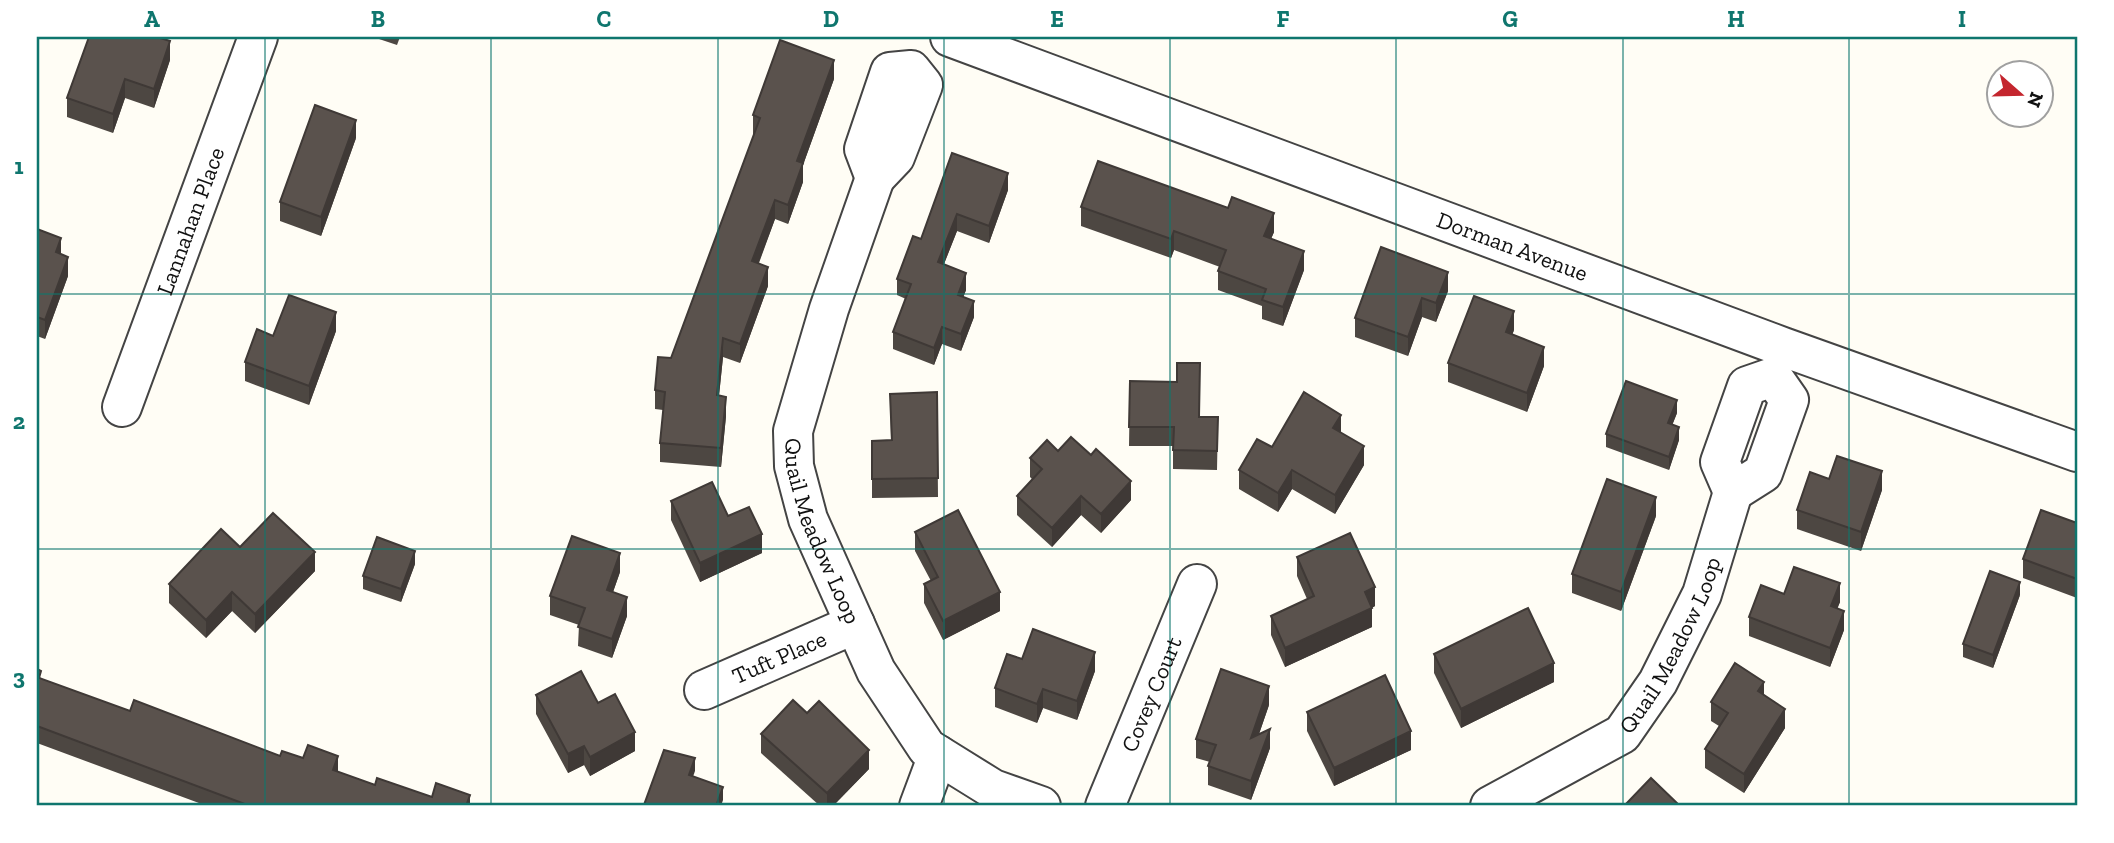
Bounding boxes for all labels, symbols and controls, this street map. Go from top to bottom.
text: A [144,5,160,33]
text: B [371,5,385,33]
text: C [597,5,611,33]
text: D [823,5,839,33]
text: E [1050,5,1064,33]
text: F [1276,5,1290,33]
text: G [1502,5,1518,33]
text: H [1727,5,1745,33]
text: I [1958,5,1966,33]
north arrow [1984,60,2054,130]
text: N [2022,89,2049,110]
street label: Lannahan Place [150,143,230,299]
text: 1 [14,152,24,180]
street label: Dorman Avenue [1433,205,1592,287]
text: 2 [13,407,25,435]
street label: Quail Meadow Loop [779,438,867,628]
street label: Quail Meadow Loop [1613,554,1726,739]
street label: Tuft Place [728,624,831,690]
street label: Covey Court [1115,632,1188,756]
text: 3 [13,663,25,691]

